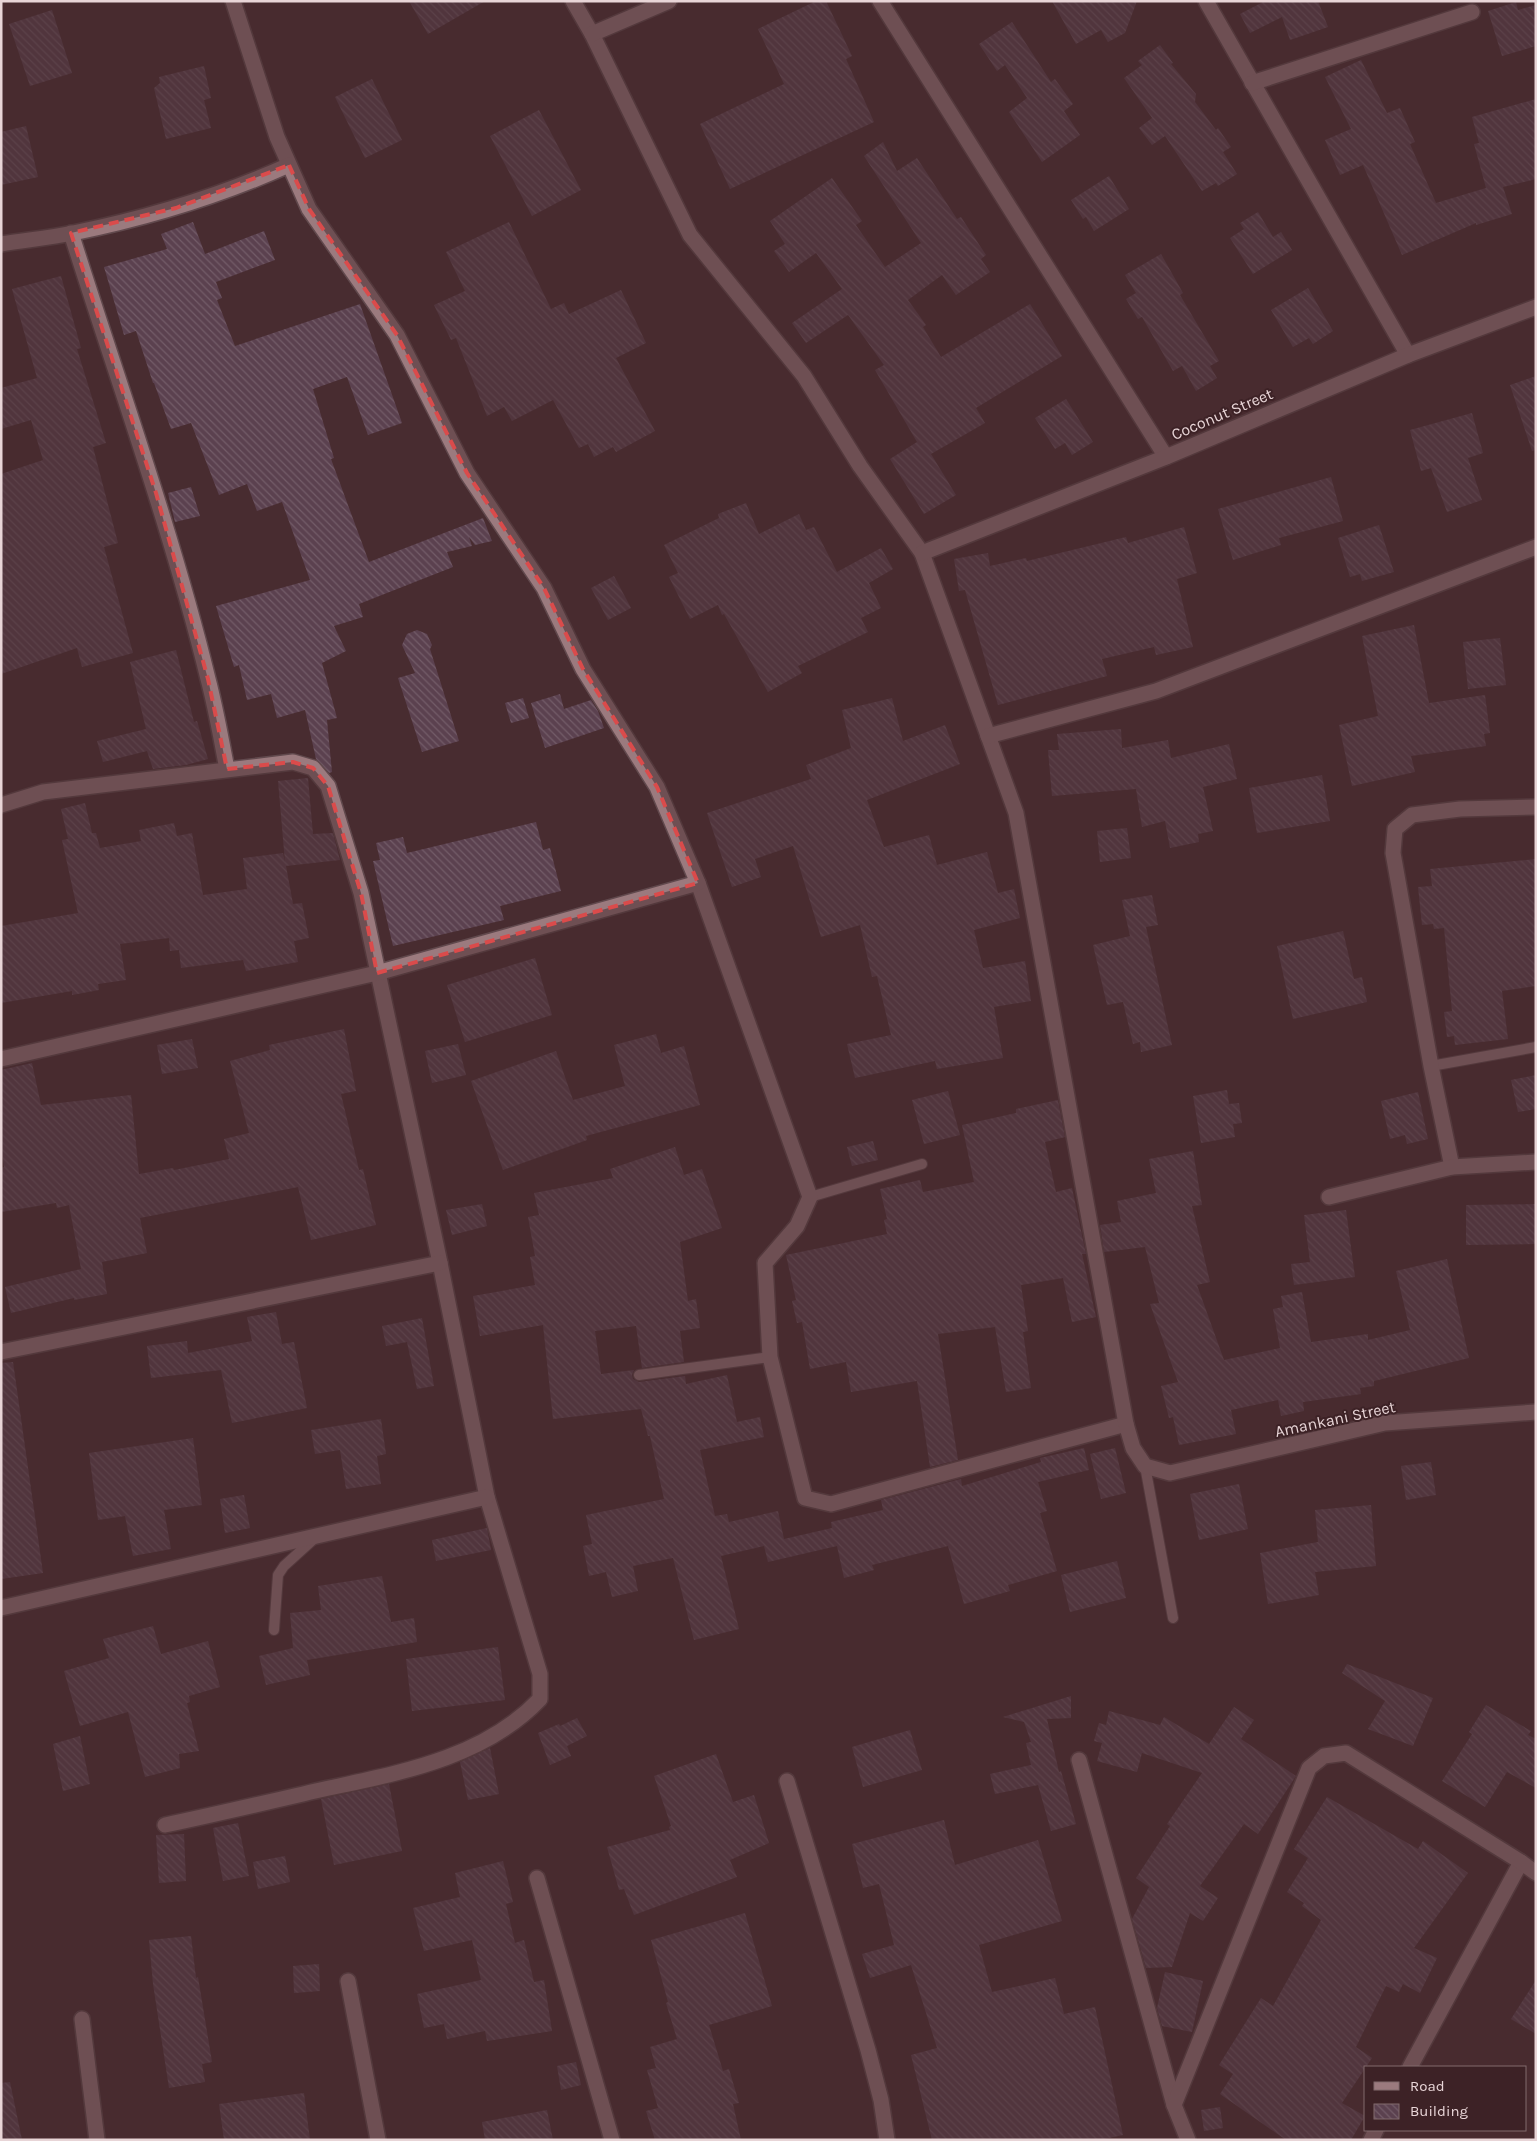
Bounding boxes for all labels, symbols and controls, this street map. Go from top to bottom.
street label: Coconut Street [1168,384,1276,444]
street label: Amankani Street [1273,1397,1397,1441]
legend [1364,2066,1527,2131]
text: Road [1410,2077,1445,2095]
text: Building [1410,2102,1468,2120]

